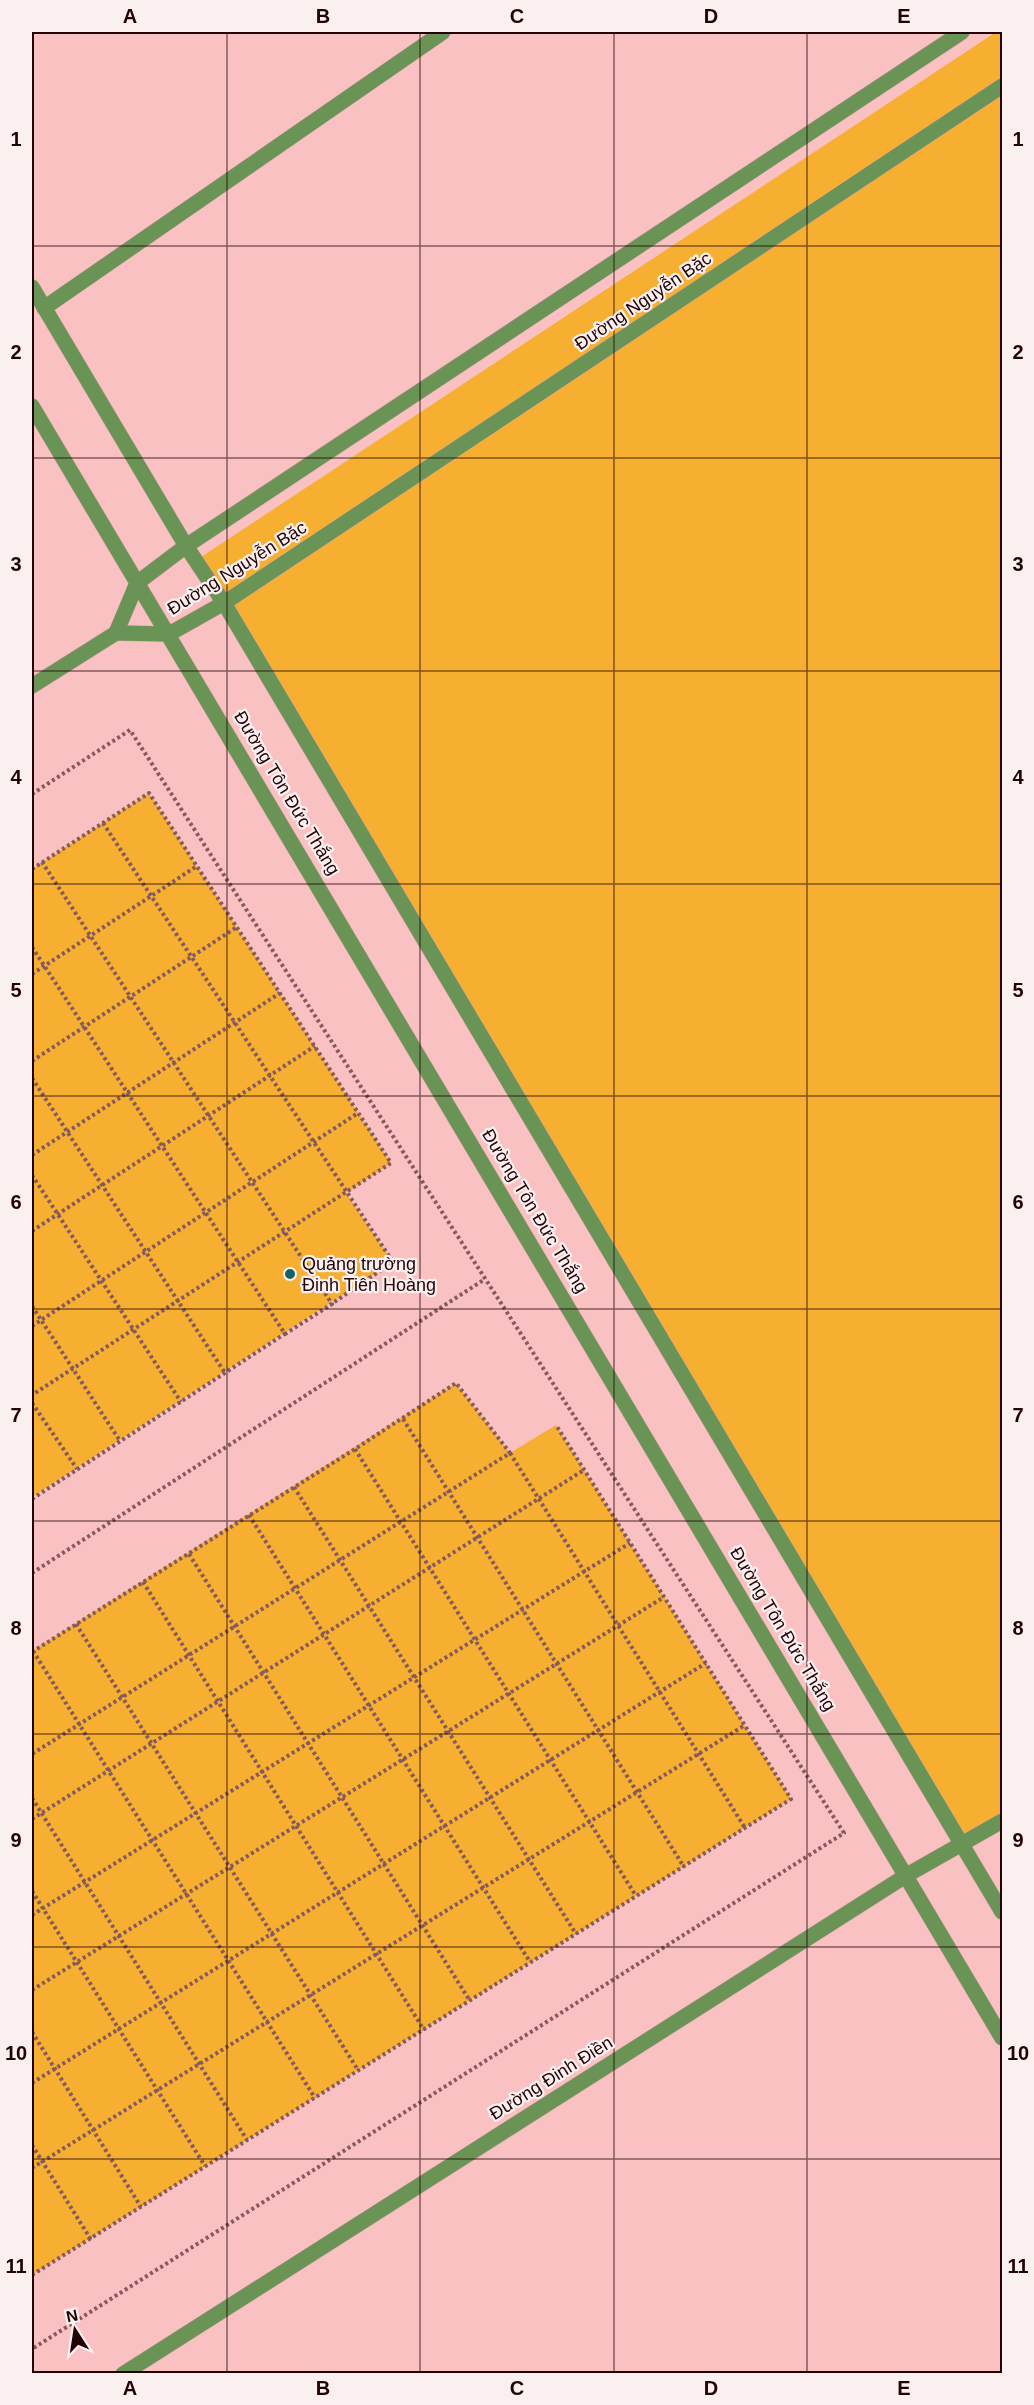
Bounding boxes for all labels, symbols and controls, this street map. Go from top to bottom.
text: A [123,5,137,27]
text: B [316,5,330,27]
text: C [510,5,524,27]
text: D [704,5,718,27]
text: E [897,5,911,27]
text: 1 [10,128,22,150]
text: 1 [1012,128,1024,150]
street label: Đường Nguyễn Bặc [571,247,715,354]
text: 2 [10,341,22,363]
text: 2 [1012,341,1024,363]
street label: Đường Nguyễn Bặc [163,516,310,619]
text: 3 [10,553,22,575]
text: 3 [1012,553,1024,575]
street label: Đường Tôn Đức Thắng [230,707,345,878]
text: 4 [10,766,22,788]
text: 4 [1012,766,1024,788]
text: 5 [10,979,22,1001]
text: 5 [1012,979,1024,1001]
street label: Đường Tôn Đức Thắng [478,1125,593,1296]
text: 6 [10,1191,22,1213]
text: 6 [1012,1191,1024,1213]
place label: Quảng trường Đinh Tiên Hoàng [302,1254,436,1295]
marker: Quảng trường Đinh Tiên Hoàng [283,1267,297,1281]
text: 7 [10,1404,22,1426]
text: 7 [1012,1404,1024,1426]
street label: Đường Tôn Đức Thắng [726,1543,841,1714]
text: 8 [10,1617,22,1639]
text: 8 [1012,1617,1024,1639]
text: 9 [10,1829,22,1851]
text: 9 [1012,1829,1024,1851]
street label: Đường Đinh Điền [486,2032,616,2124]
text: 10 [5,2042,27,2064]
text: 10 [1007,2042,1029,2064]
text: 11 [5,2255,27,2277]
text: 11 [1007,2255,1029,2277]
north arrow [45,2300,105,2360]
text: N [65,2306,79,2325]
text: A [123,2377,137,2399]
text: B [316,2377,330,2399]
text: C [510,2377,524,2399]
text: D [704,2377,718,2399]
text: E [897,2377,911,2399]

